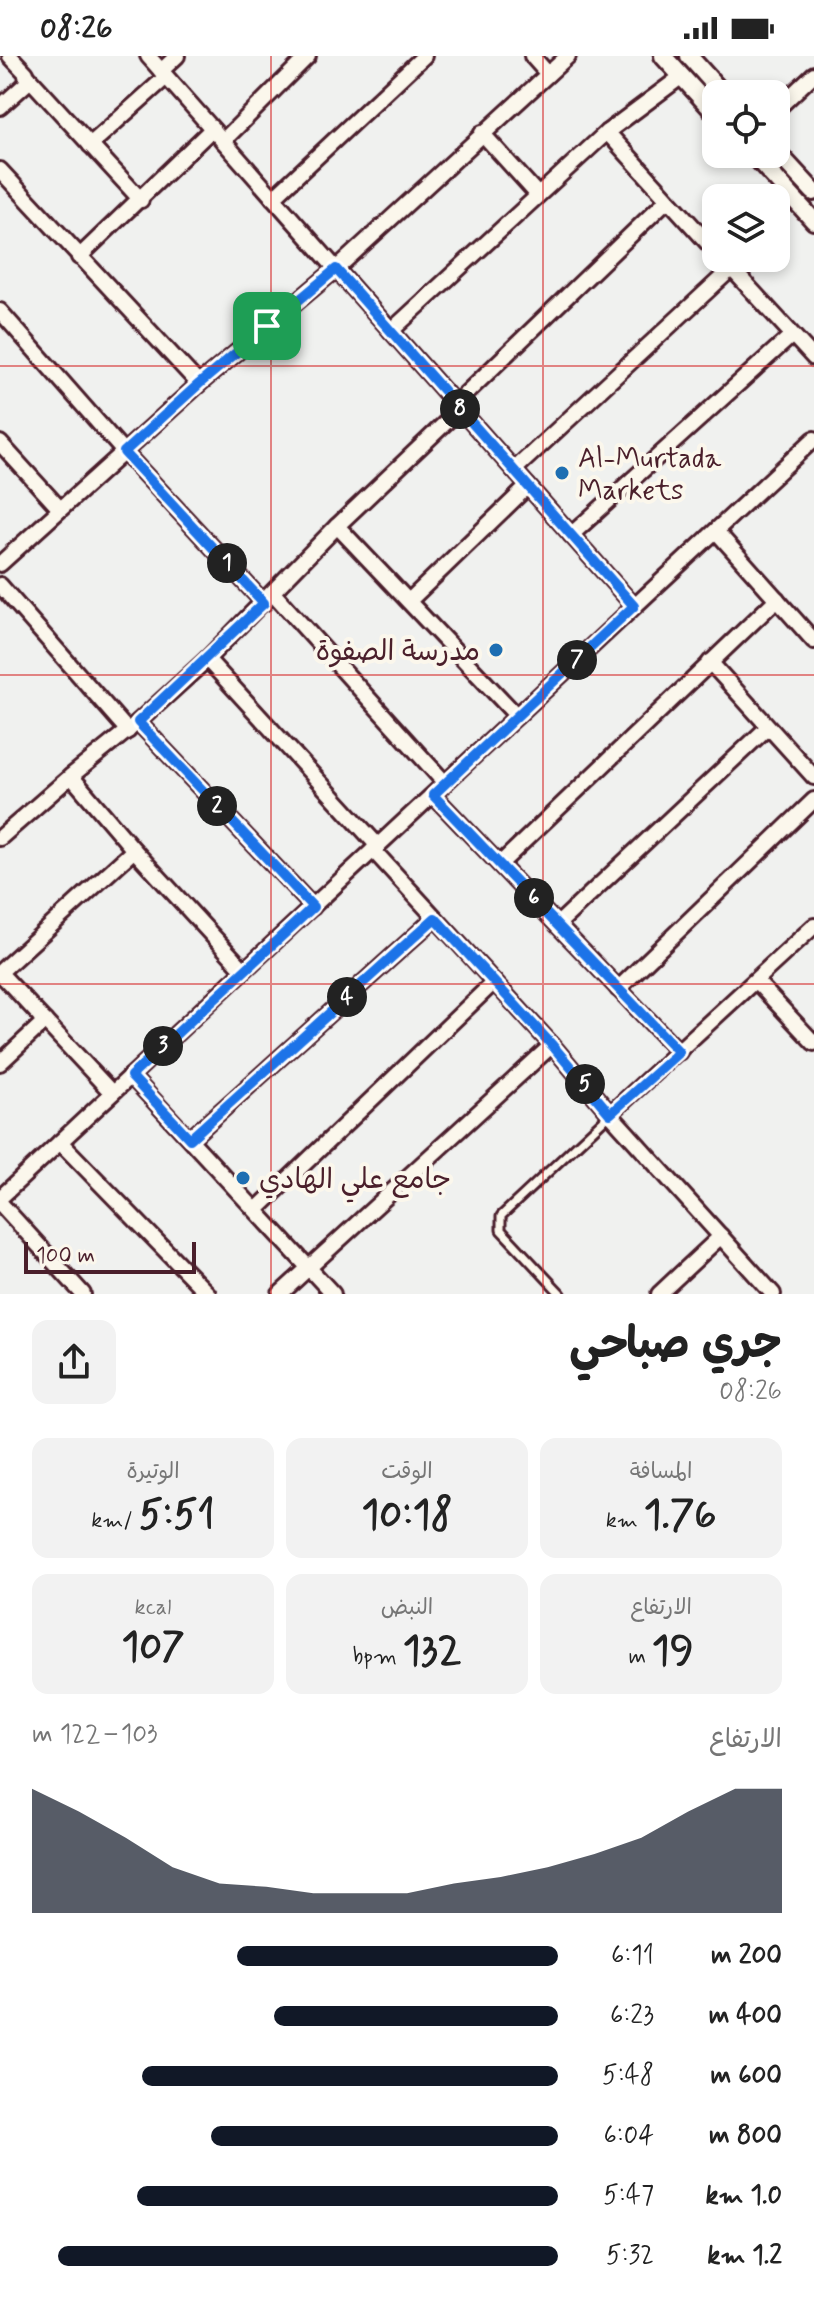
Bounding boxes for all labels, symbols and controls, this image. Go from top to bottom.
text: 08:26 [40,9,113,48]
map controls [702,80,790,272]
button: locate [702,80,790,168]
button: layers [702,184,790,272]
pin [233,292,301,360]
icon: arrive [245,304,289,348]
pin: 8 [440,389,480,429]
text: 8 [454,395,466,423]
place label: Al-Murtada Markets [578,441,722,510]
marker: Al-Murtada Markets [553,464,571,482]
pin: 1 [207,543,247,583]
text: 1 [222,549,232,577]
place label: مدرسة الصفوة [316,634,480,671]
pin: 7 [557,640,597,680]
marker: مدرسة الصفوة [487,641,505,659]
text: 7 [570,646,584,674]
pin: 2 [197,786,237,826]
text: 2 [212,792,222,820]
pin: 6 [514,878,554,918]
text: 6 [528,884,540,912]
pin: 4 [327,977,367,1017]
text: 4 [341,983,353,1011]
pin: 3 [143,1026,183,1066]
text: 3 [158,1032,168,1060]
pin: 5 [565,1064,605,1104]
text: 5 [578,1070,592,1098]
place label: جامع علي الهادي [259,1162,451,1203]
marker: جامع علي الهادي [234,1169,252,1187]
scale bar [24,1238,196,1274]
text: 100 m [36,1242,95,1270]
text: جري صباحي [569,1316,782,1374]
button: share [32,1320,116,1404]
text: 08:26 [719,1375,782,1409]
text: الوتيرة [126,1458,180,1486]
text: الوقت [381,1458,433,1486]
text: المسافة [630,1458,692,1486]
text: 5:51 [139,1490,215,1542]
text: 10:18 [361,1490,453,1542]
text: 1.76 [644,1490,716,1542]
text: /km [91,1507,139,1535]
text: km [606,1507,644,1535]
text: kcal [135,1594,171,1622]
text: النبض [381,1594,433,1622]
text: الارتفاع [630,1594,692,1622]
text: 107 [121,1622,185,1674]
text: 132 [403,1626,461,1678]
text: 19 [652,1626,694,1678]
text: bpm [353,1643,403,1671]
text: m [628,1643,652,1671]
text: 103–122 m [32,1718,158,1752]
text: الارتفاع [709,1723,782,1757]
text: 6:11 [611,1939,654,1973]
text: 200 m [711,1939,782,1973]
text: 6:23 [610,1999,654,2033]
text: 400 m [709,1999,782,2033]
text: 5:48 [602,2059,654,2093]
text: 600 m [710,2059,782,2093]
text: 6:04 [603,2119,654,2153]
text: 800 m [709,2119,782,2153]
text: 5:47 [603,2179,654,2213]
text: 1.0 km [705,2179,782,2213]
text: 5:32 [606,2239,654,2273]
text: 1.2 km [707,2239,782,2273]

